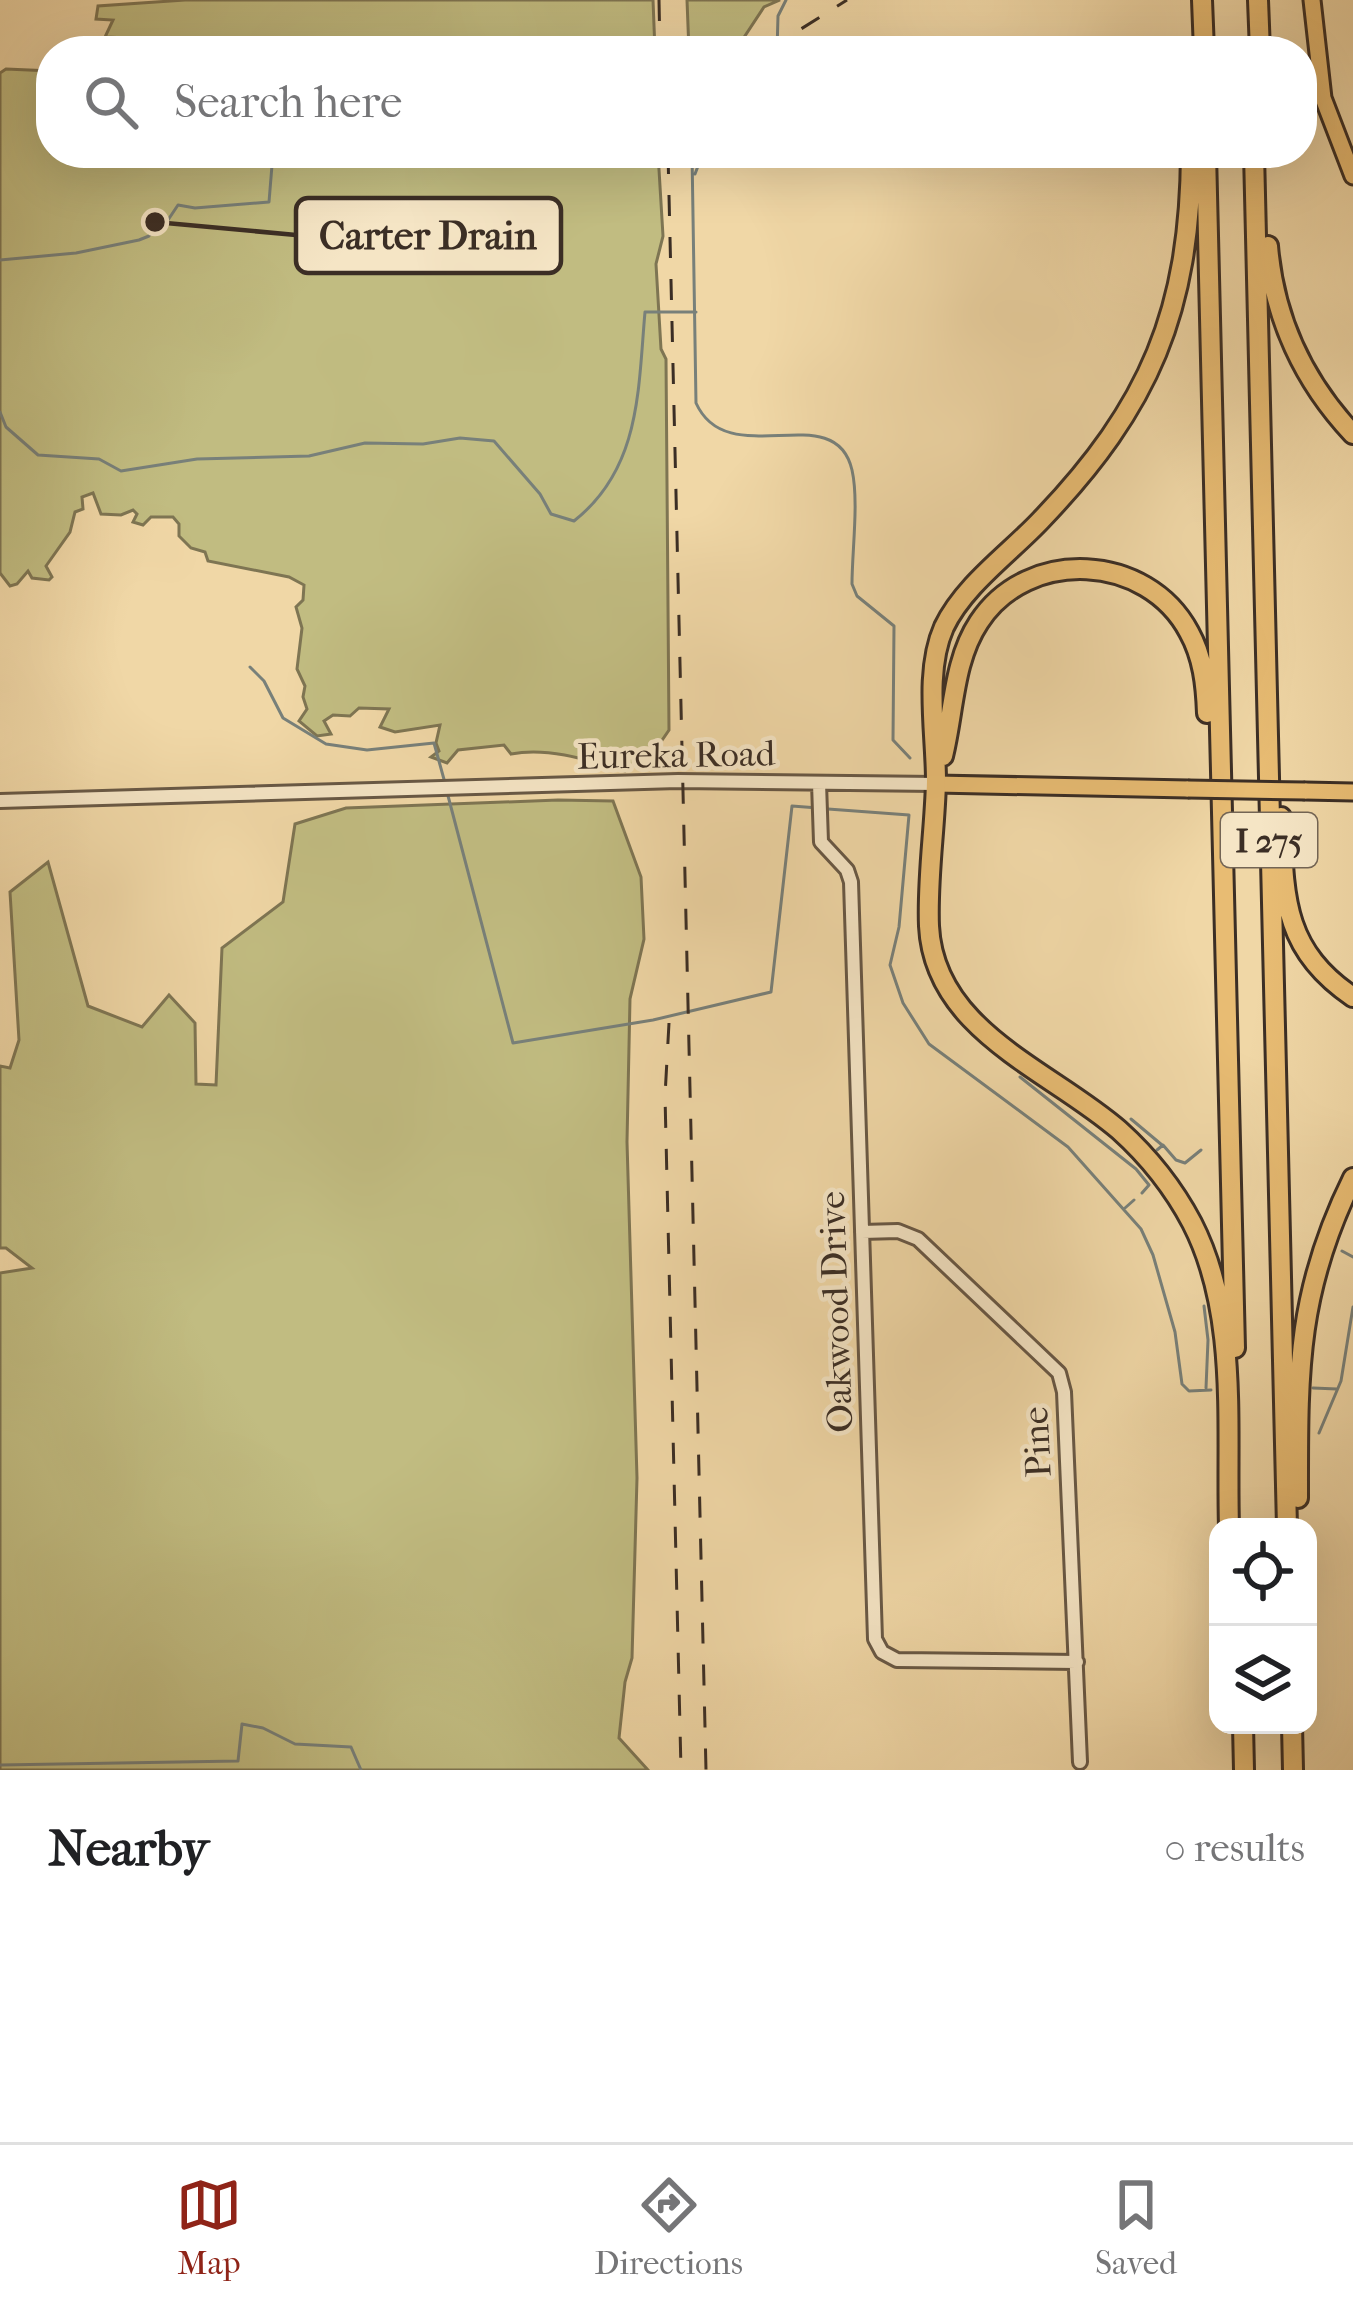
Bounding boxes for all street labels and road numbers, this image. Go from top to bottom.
street label: Eureka Road [577,732,776,778]
road number: I 275 [1221,813,1317,867]
street label: Oakwood Drive [811,1191,861,1433]
street label: Pine [1014,1405,1060,1478]

